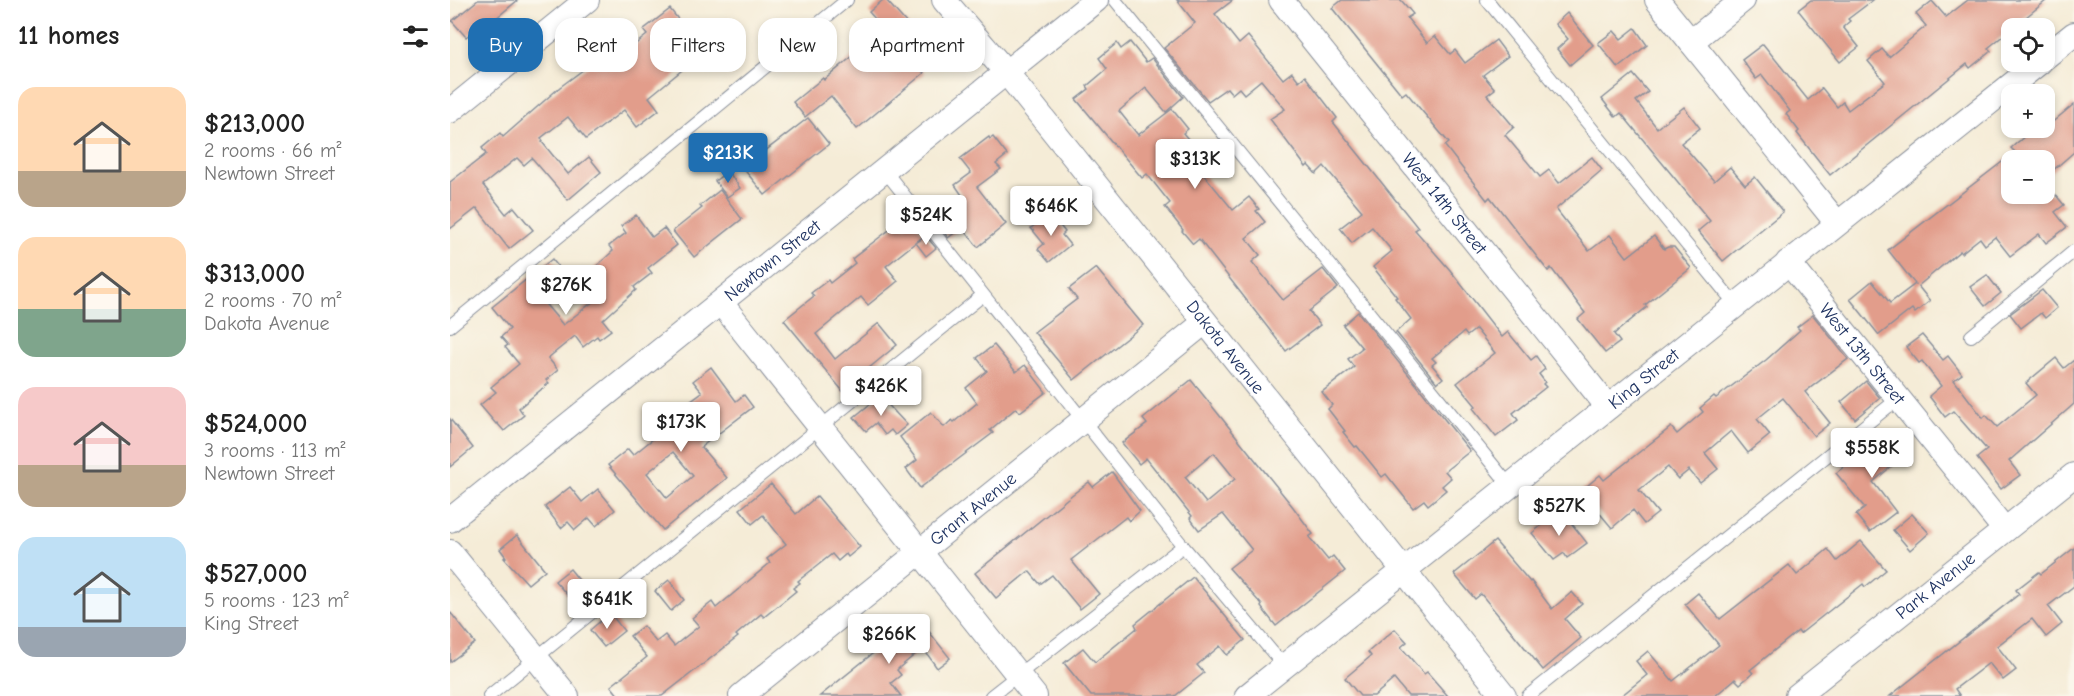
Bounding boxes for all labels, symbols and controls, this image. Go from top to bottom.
chip: Buy [468,18,543,72]
chip: Rent [555,18,638,72]
chip: Filters [650,18,746,72]
chip: New [758,18,837,72]
chip: Apartment [849,18,985,72]
map controls [2001,18,2055,204]
button: locate [2001,18,2055,72]
icon: filters [399,20,432,53]
text: 11 homes [18,21,119,51]
button: + [2001,84,2055,138]
text: $213,000 [204,109,305,139]
icon: home [66,111,138,183]
pin: $213K [686,133,770,184]
text: 2 rooms · 66 m² [204,139,342,162]
pin: $313K [1153,139,1237,190]
text: $213K [703,141,753,164]
text: $313K [1170,147,1220,170]
street label: West 14th Street [1397,149,1492,259]
button: − [2001,150,2055,204]
text: Newtown Street [204,162,334,185]
pin: $646K [1009,186,1093,237]
text: $646K [1024,194,1078,217]
pin: $524K [884,195,968,246]
text: $524K [900,203,952,226]
street label: Newtown Street [720,215,826,306]
text: $313,000 [204,259,305,289]
icon: home [66,261,138,333]
pin: $276K [524,265,608,316]
text: $276K [540,273,592,296]
text: 2 rooms · 70 m² [204,289,341,312]
street label: Dakota Avenue [1182,297,1269,398]
street label: West 13th Street [1815,299,1910,410]
text: Dakota Avenue [204,312,330,335]
street label: King Street [1604,344,1684,414]
pin: $426K [839,366,923,417]
text: $426K [854,374,908,397]
pin: $173K [639,402,723,453]
text: $524,000 [204,409,307,439]
text: $173K [656,410,706,433]
icon: home [66,411,138,483]
pin: $558K [1830,428,1914,479]
text: $558K [1845,436,1899,459]
text: 3 rooms · 113 m² [204,439,345,462]
text: Newtown Street [204,462,334,485]
street label: Grant Avenue [926,468,1021,551]
pin: $527K [1517,486,1601,537]
text: $527K [1533,494,1585,517]
street label: Park Avenue [1892,548,1980,624]
text: $527,000 [204,559,307,589]
icon: home [66,561,138,633]
pin: $641K [565,579,649,630]
text: $641K [582,587,633,610]
text: 5 rooms · 123 m² [204,589,349,612]
text: King Street [204,612,298,635]
pin: $266K [847,614,931,665]
text: $266K [862,622,916,645]

